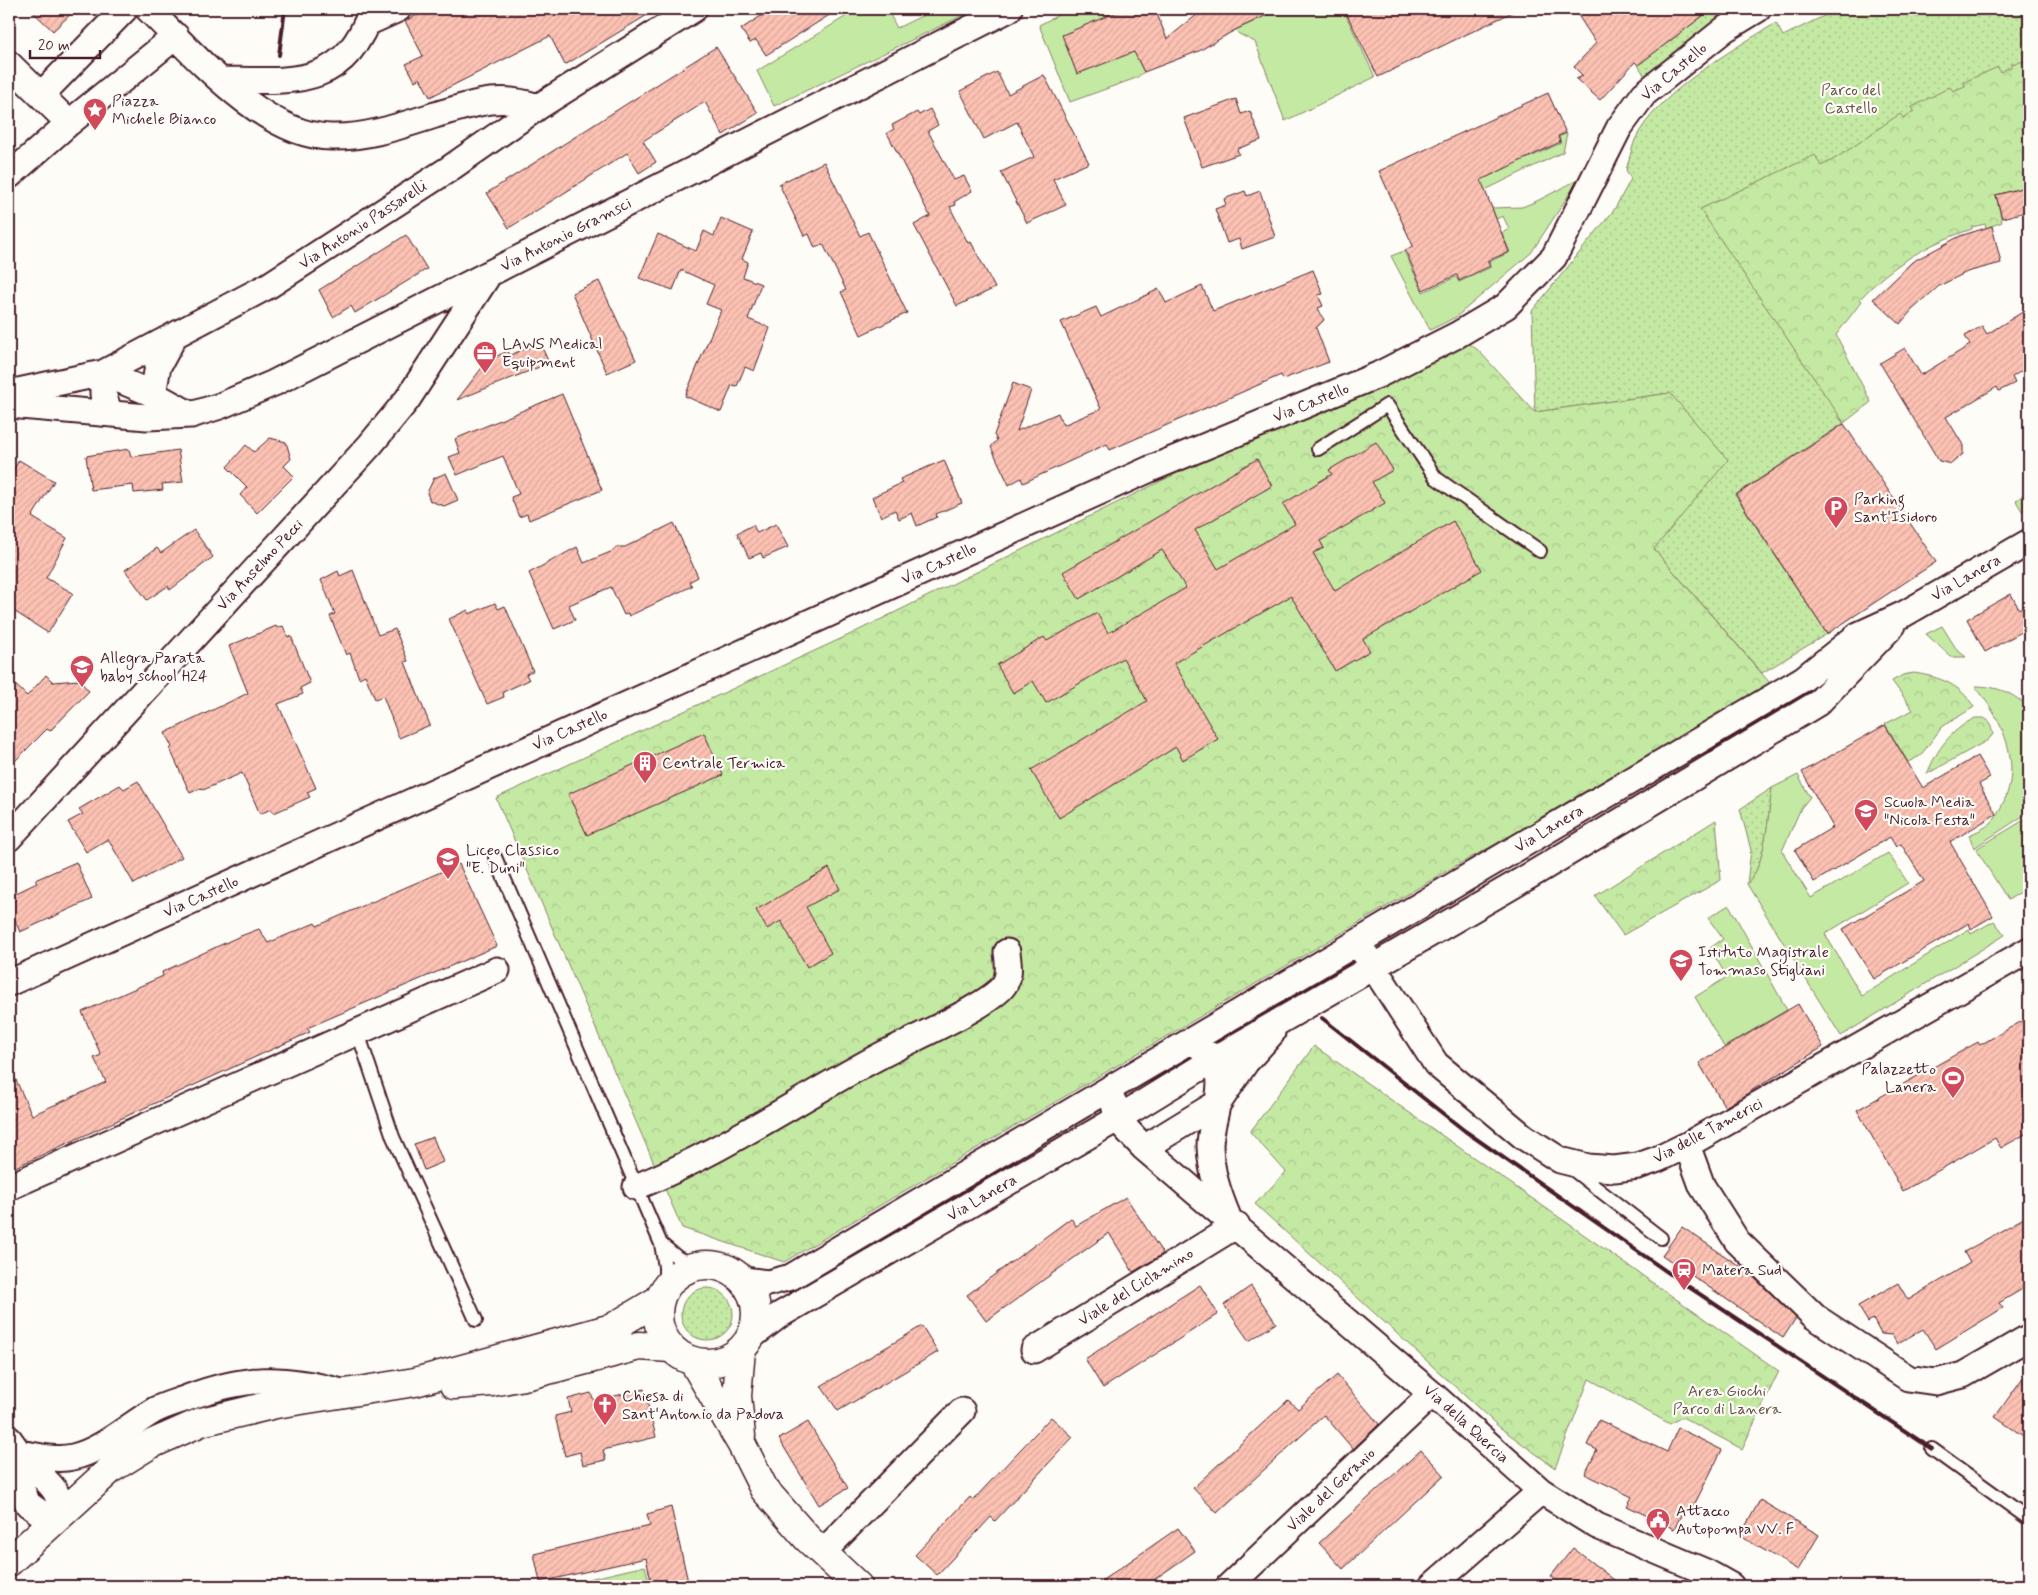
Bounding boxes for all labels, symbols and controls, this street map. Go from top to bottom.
scale bar [30,28,100,60]
text: 20 m [38,36,70,56]
street label: Via Castello [1636,38,1712,106]
park label: Parco del Castello [1821,80,1881,119]
place label: Piazza Michele Bianco [112,91,216,130]
place icon: Piazza Michele Bianco [82,97,108,131]
street label: Via Antonio Passarelli [295,176,431,274]
street label: Via Antonio Gramsci [497,193,635,277]
place label: LAWS Medical Equipment [502,334,602,373]
office icon: LAWS Medical Equipment [472,340,498,374]
street label: Via Castello [1270,378,1352,428]
place label: Parking Sant'Isidoro [1854,489,1938,528]
parking icon: Parking Sant'Isidoro [1823,495,1849,529]
street label: Via Anselmo Pecci [212,514,308,615]
street label: Via Castello [898,538,980,590]
street label: Via Lanera [1927,550,2005,606]
place label: Allegra Parata baby school H24 [100,648,208,687]
school or university icon: Allegra Parata baby school H24 [69,654,95,688]
street label: Via Castello [529,704,611,756]
building icon: Centrale Termica [632,750,658,784]
place label: Centrale Termica [662,753,786,774]
place label: Scuola Media "Nicola Festa" [1884,792,1975,831]
school or university icon: Scuola Media "Nicola Festa" [1853,798,1879,832]
street label: Via Lanera [1511,800,1588,858]
place label: Liceo Classico "E. Duni" [466,840,559,879]
school or university icon: Liceo Classico "E. Duni" [435,846,461,880]
street label: Via Castello [160,871,242,923]
place label: Istituto Magistrale Tommaso Stigliani [1698,942,1829,981]
school or university icon: Istituto Magistrale Tommaso Stigliani [1668,948,1694,982]
place label: Palazzetto Lanera [1861,1059,1936,1098]
sports icon: Palazzetto Lanera [1940,1065,1966,1099]
street label: Via delle Tamerici [1649,1093,1767,1169]
street label: Via Lanera [943,1170,1021,1226]
street label: Viale del Ciclamino [1074,1243,1198,1331]
station icon: Matera Sud [1671,1257,1697,1291]
place label: Matera Sud [1702,1260,1782,1281]
street label: Via della Quercia [1419,1380,1514,1468]
park label: Area Giochi Parco di Lanera [1673,1381,1782,1420]
place label: Chiesa di Sant'Antonio da Padova [622,1386,784,1425]
church icon: Chiesa di Sant'Antonio da Padova [592,1392,618,1426]
street label: Viale del Geranio [1282,1443,1380,1537]
place label: Attacco Autopompa VV. F [1676,1501,1794,1540]
public building icon: Attacco Autopompa VV. F [1645,1507,1671,1541]

